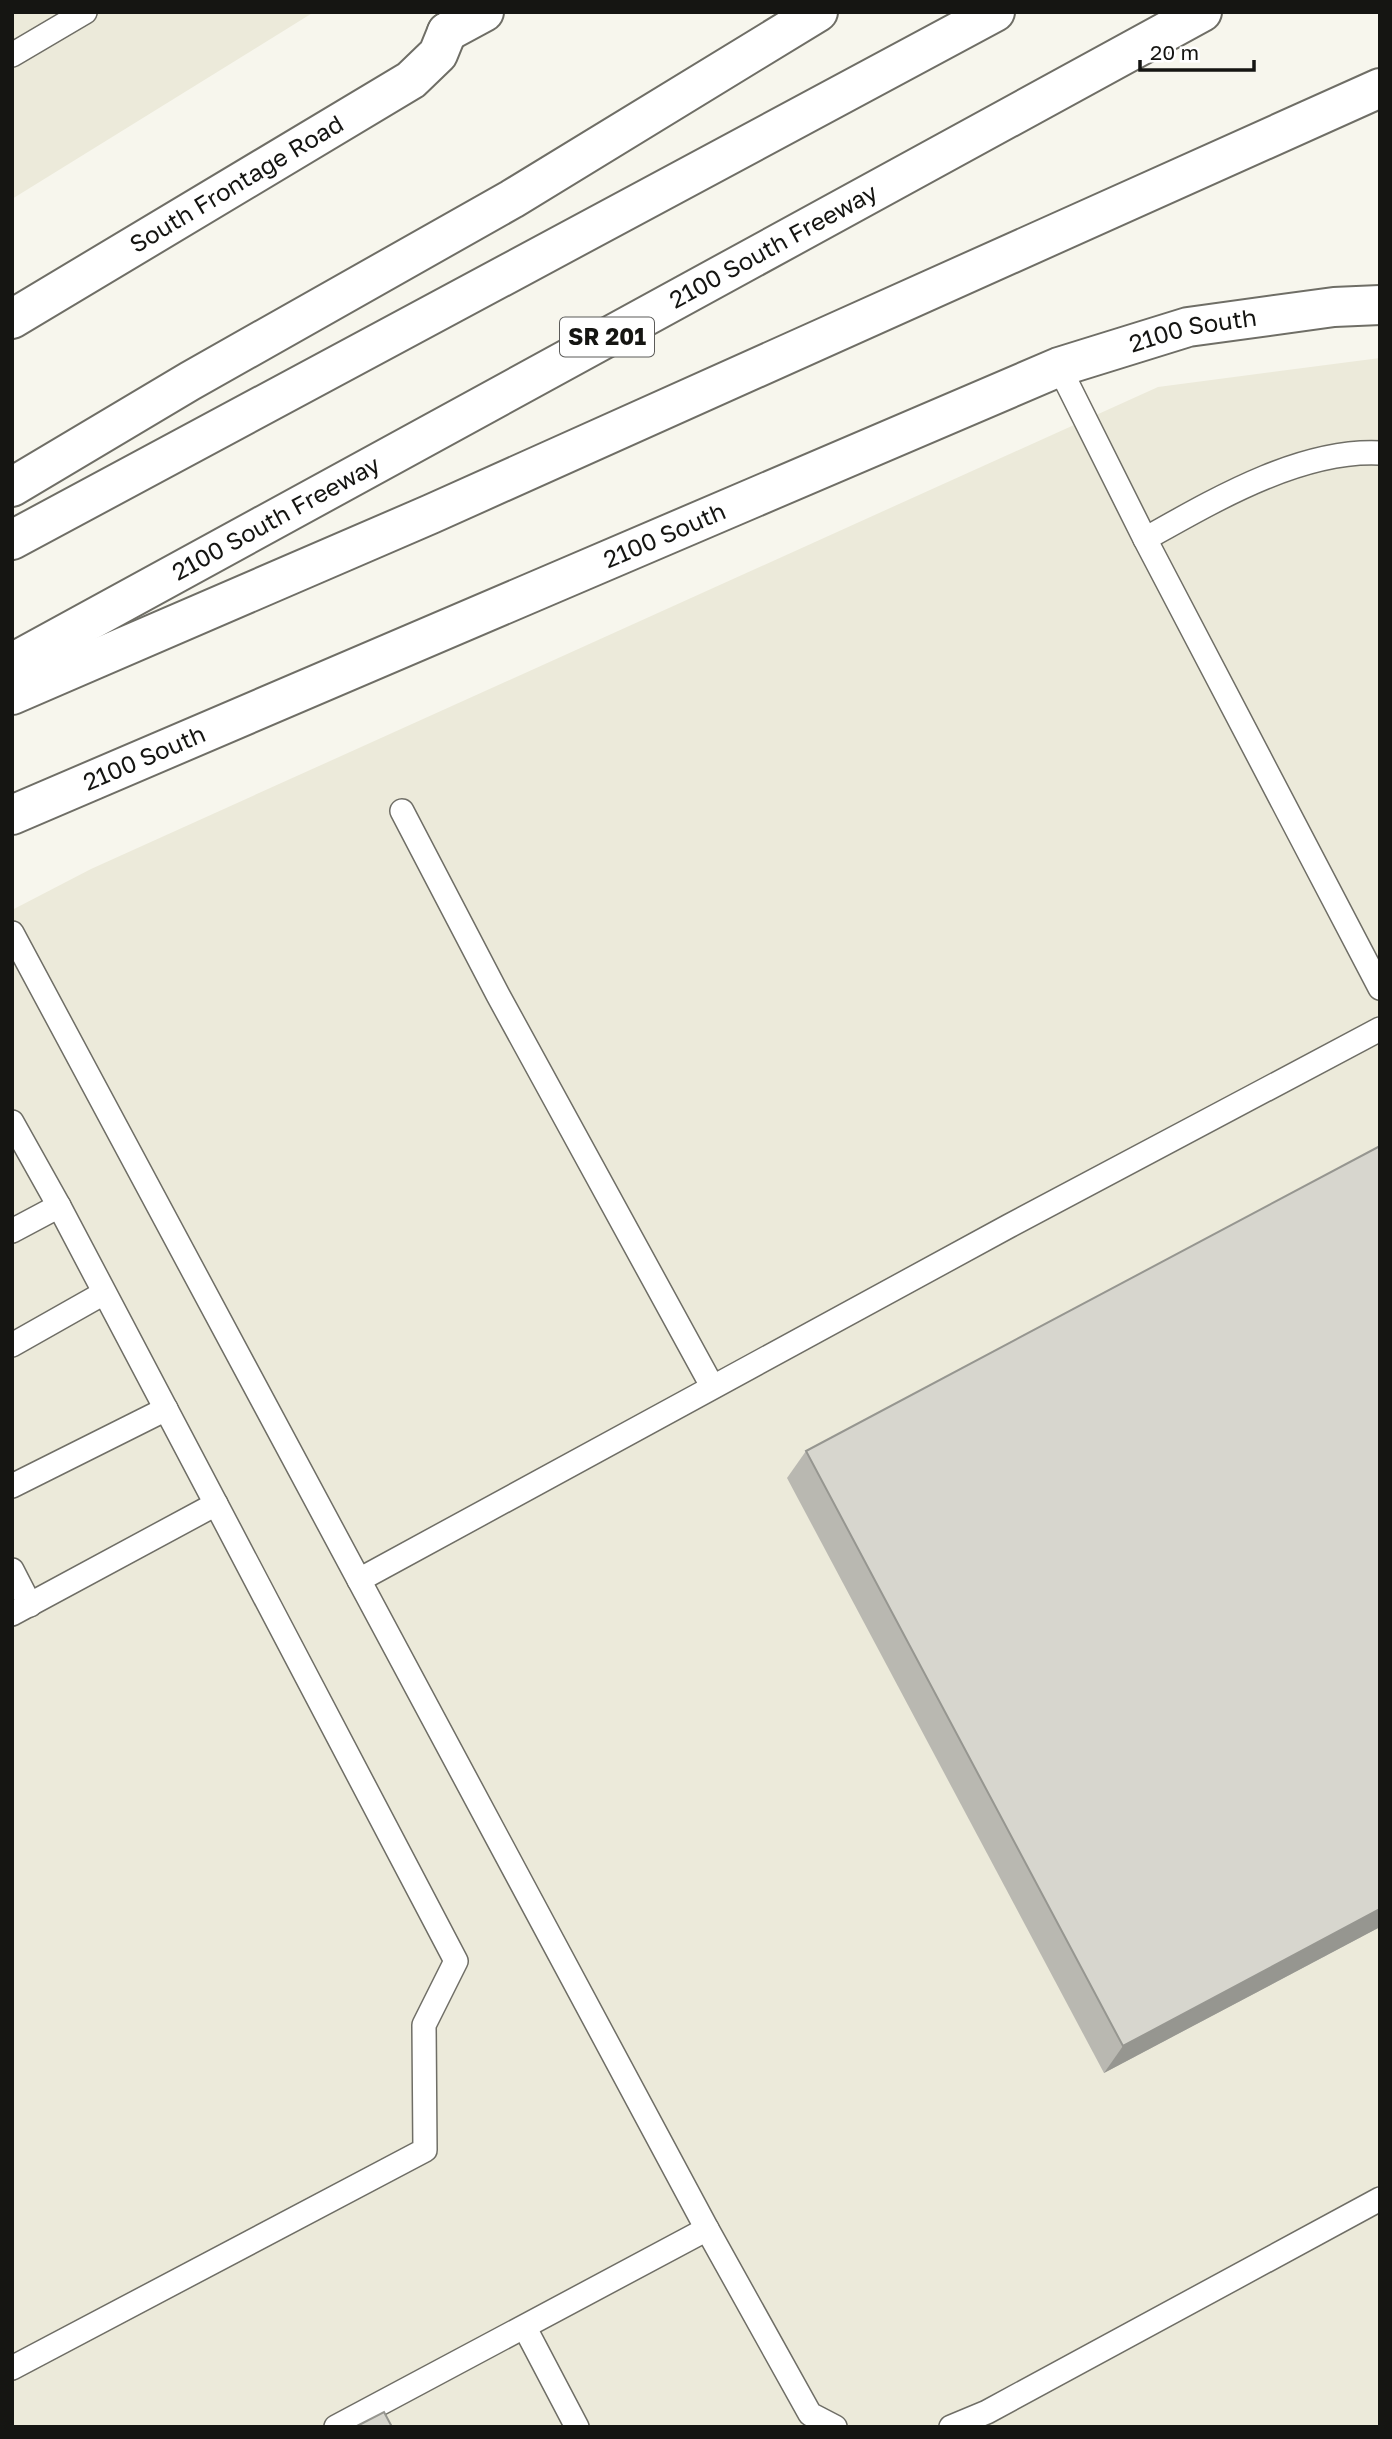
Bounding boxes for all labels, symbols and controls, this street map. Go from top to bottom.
scale bar [1140,28,1254,72]
text: 20 m [1150,39,1199,65]
street label: South Frontage Road [124,108,348,258]
street label: 2100 South Freeway [664,177,882,314]
street label: 2100 South [1125,302,1258,357]
road number: SR 201 [560,318,654,356]
street label: 2100 South Freeway [166,449,384,586]
street label: 2100 South [599,495,730,573]
street label: 2100 South [78,718,209,796]

